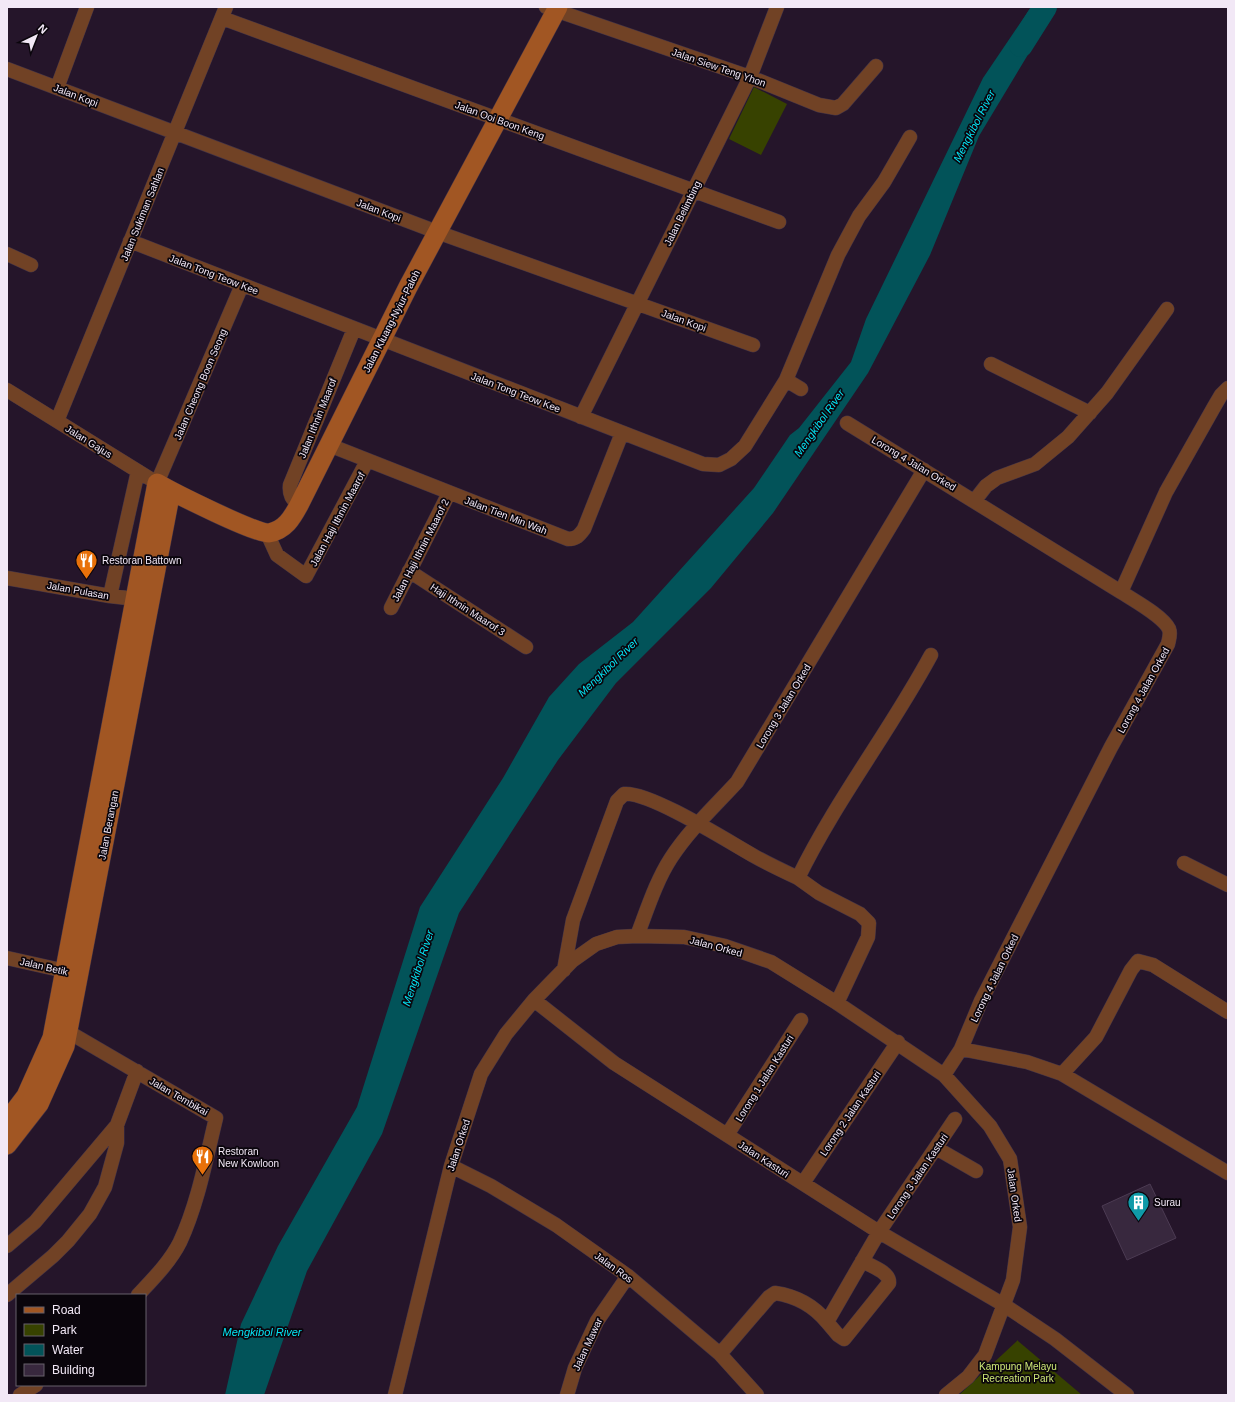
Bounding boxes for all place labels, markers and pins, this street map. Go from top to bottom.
restaurant icon: Restoran Battown [74,547,100,580]
place label: Restoran Battown [102,555,182,566]
restaurant icon: Restoran New Kowloon [189,1144,215,1177]
place label: Restoran New Kowloon [218,1146,279,1169]
building icon: Surau [1126,1189,1152,1222]
place label: Surau [1154,1197,1181,1208]

